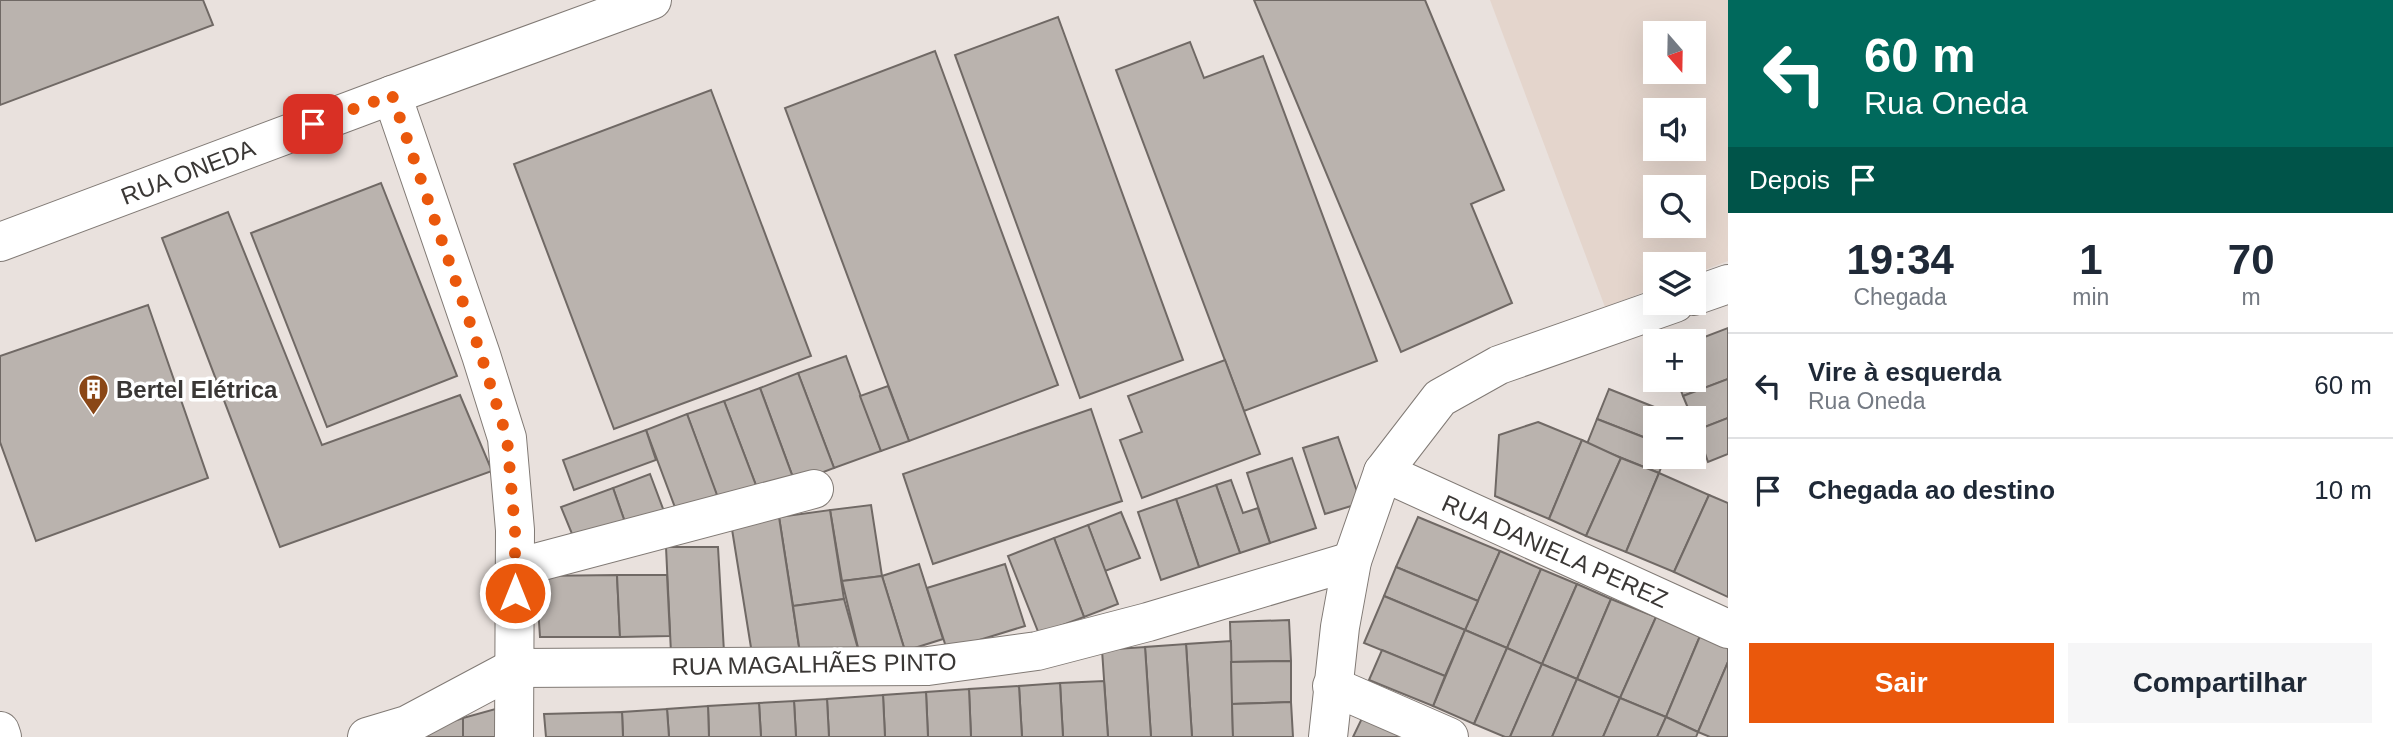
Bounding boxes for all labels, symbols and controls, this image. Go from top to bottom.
north arrow [1643,21,1706,84]
map controls [1643,21,1706,469]
icon: left [1749,28,1840,119]
text: 60 m [1864,28,1976,82]
text: Rua Oneda [1864,85,2028,121]
pin [283,94,343,154]
button: sound [1643,98,1706,161]
icon: arrive [294,105,332,143]
street label: RUA ONEDA [117,134,259,210]
icon: arrive [1844,161,1882,199]
text: Depois [1749,165,1830,195]
button: search [1643,175,1706,238]
text: 19:34 [1846,236,1954,283]
text: 1 [2079,236,2103,283]
text: 70 [2228,236,2275,283]
button: layers [1643,252,1706,315]
text: Chegada [1853,284,1947,310]
text: min [2072,284,2109,310]
text: m [2242,284,2261,310]
button: + [1643,329,1706,392]
text: Vire à esquerda [1808,357,2001,387]
icon: left [1749,367,1787,405]
text: 60 m [2314,370,2372,400]
building icon: Bertel Elétrica [76,372,110,416]
place label: Bertel Elétrica [116,376,278,403]
text: Rua Oneda [1808,388,1926,414]
button: − [1643,406,1706,469]
icon: arrive [1749,472,1787,510]
text: Chegada ao destino [1808,475,2055,505]
text: 10 m [2314,475,2372,505]
street label: RUA DANIELA PEREZ [1438,489,1672,613]
position arrow [478,556,552,630]
button: Sair [1749,643,2054,723]
button: Compartilhar [2068,643,2372,723]
street label: RUA MAGALHÃES PINTO [671,648,957,680]

